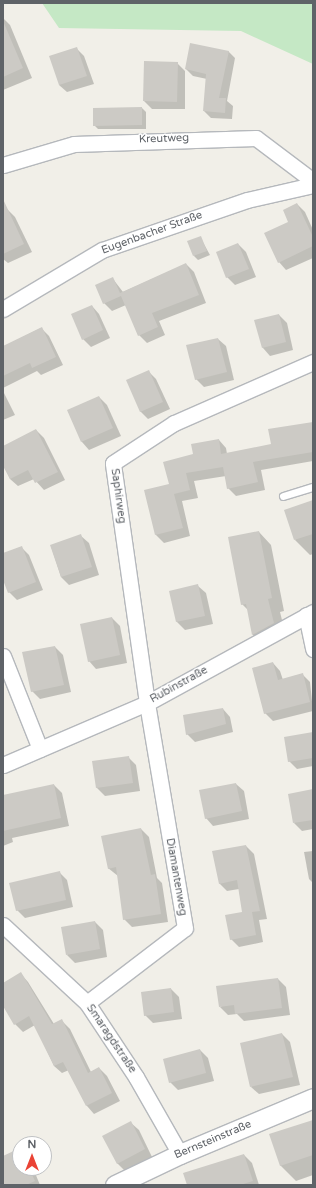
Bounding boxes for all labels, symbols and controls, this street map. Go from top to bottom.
street label: Kreutweg [139,132,189,146]
street label: Eugenbacher Straße [100,209,204,257]
street label: Saphirweg [108,468,128,524]
street label: Rubinstraße [148,664,210,706]
street label: Diamantenweg [163,837,189,917]
street label: Smaragdstraße [83,1002,139,1076]
street label: Bernsteinstraße [172,1118,254,1162]
north arrow [12,1136,52,1176]
text: N [28,1138,36,1151]

